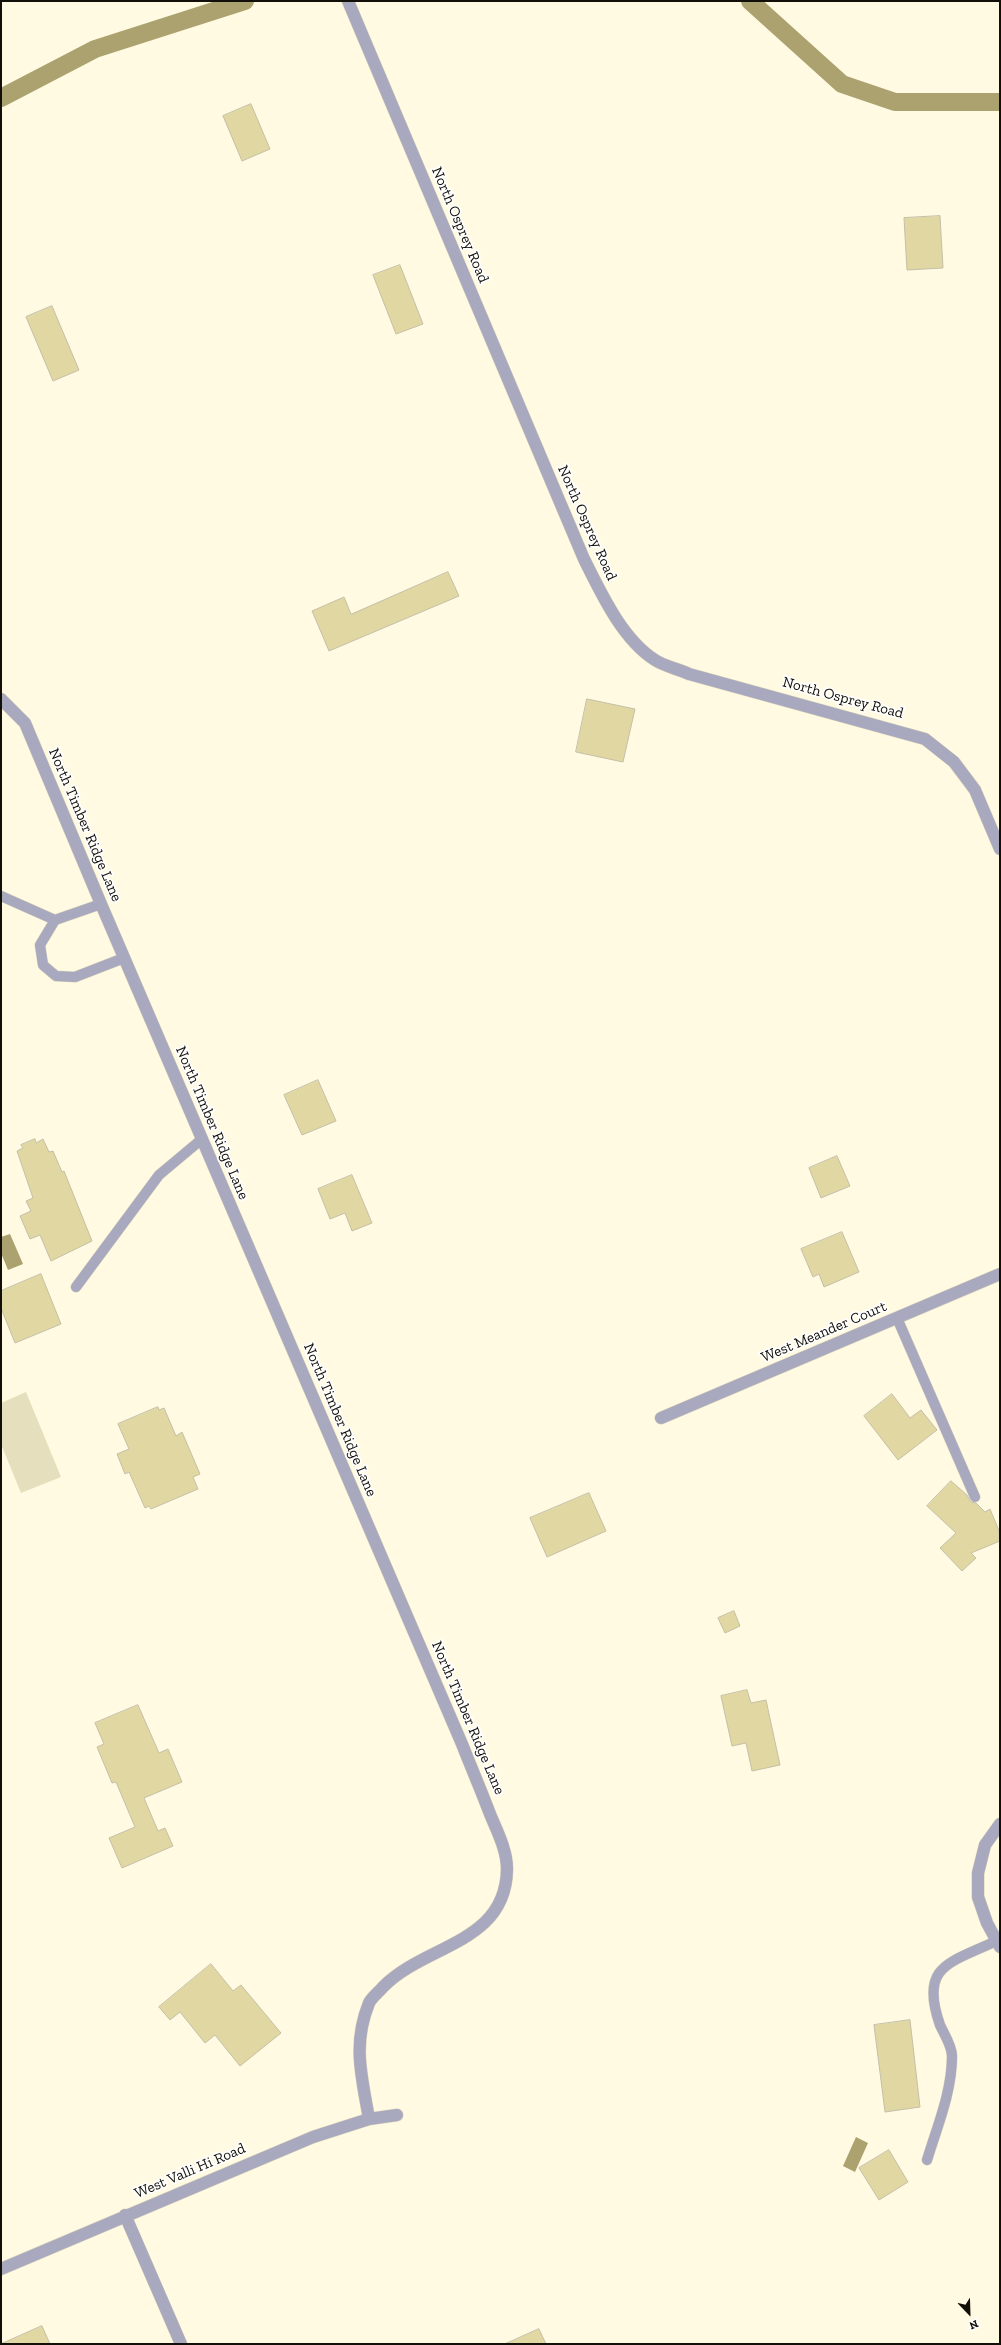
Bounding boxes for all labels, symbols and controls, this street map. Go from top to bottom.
street label: North Osprey Road [427,164,493,286]
street label: North Osprey Road [554,463,620,583]
street label: North Osprey Road [781,673,905,723]
street label: North Timber Ridge Lane [45,746,125,904]
street label: North Timber Ridge Lane [172,1044,252,1202]
street label: West Meander Court [759,1297,889,1367]
street label: North Timber Ridge Lane [300,1341,380,1499]
street label: North Timber Ridge Lane [428,1639,508,1797]
street label: West Valli Hi Road [132,2140,248,2202]
north arrow [949,2293,989,2333]
text: N [967,2317,980,2332]

